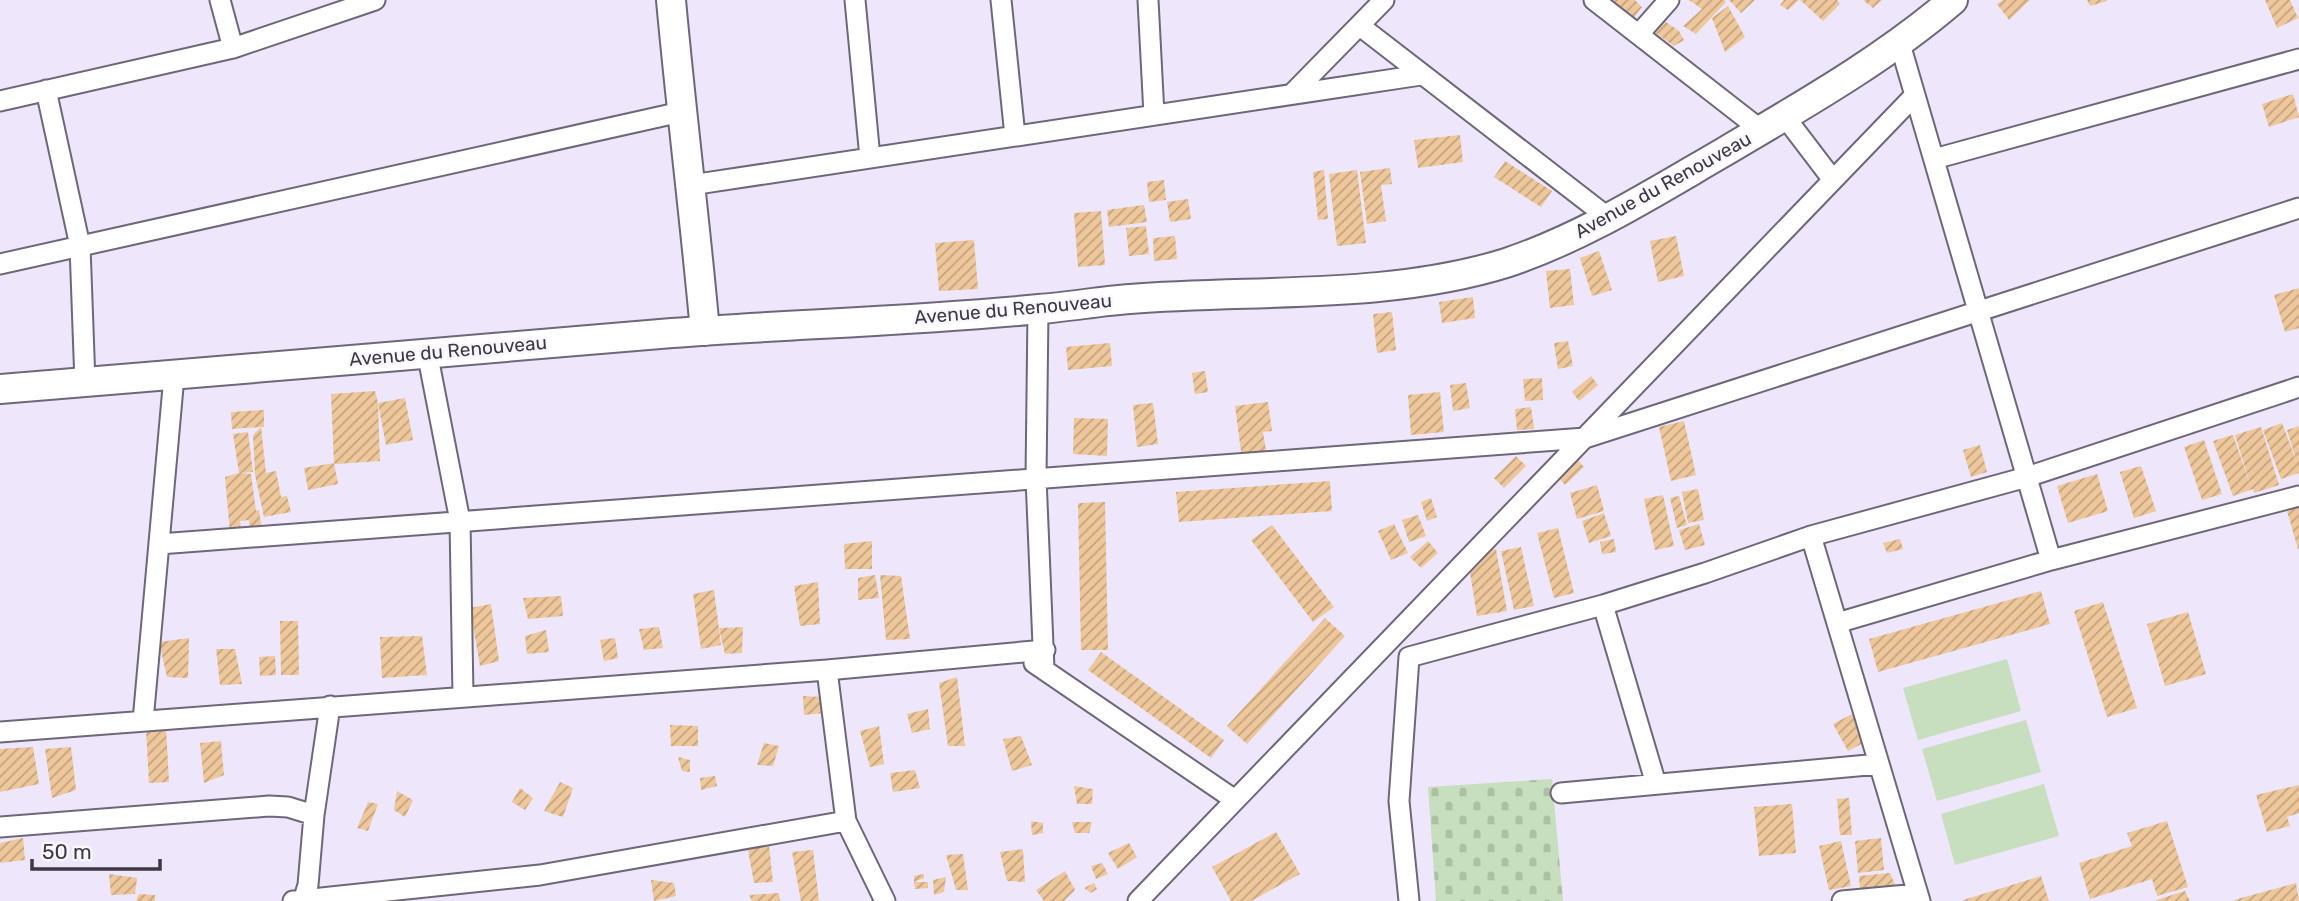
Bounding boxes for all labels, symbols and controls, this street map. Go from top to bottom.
street label: Avenue du Renouveau [1571,127,1755,243]
street label: Avenue du Renouveau [913,289,1113,329]
street label: Avenue du Renouveau [348,331,548,371]
scale bar [32,828,159,872]
text: 50 m [42,839,92,864]

